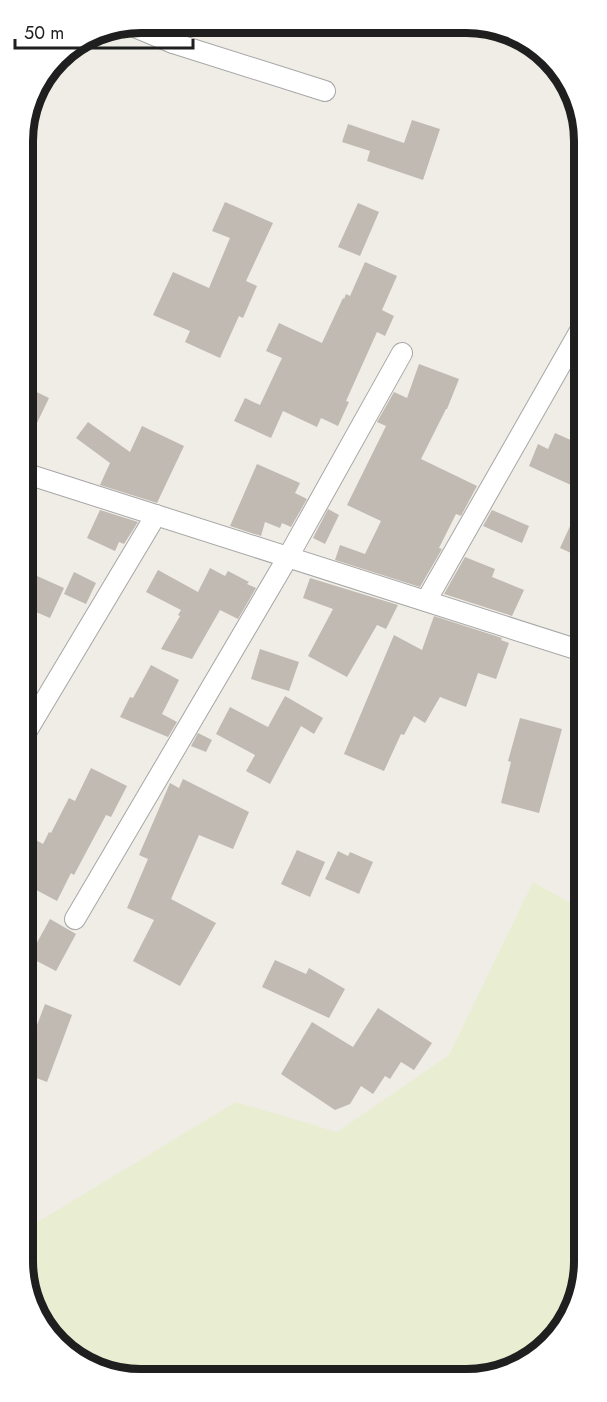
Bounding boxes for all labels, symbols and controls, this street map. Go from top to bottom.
scale bar [15,12,194,50]
text: 50 m [24,20,64,46]

